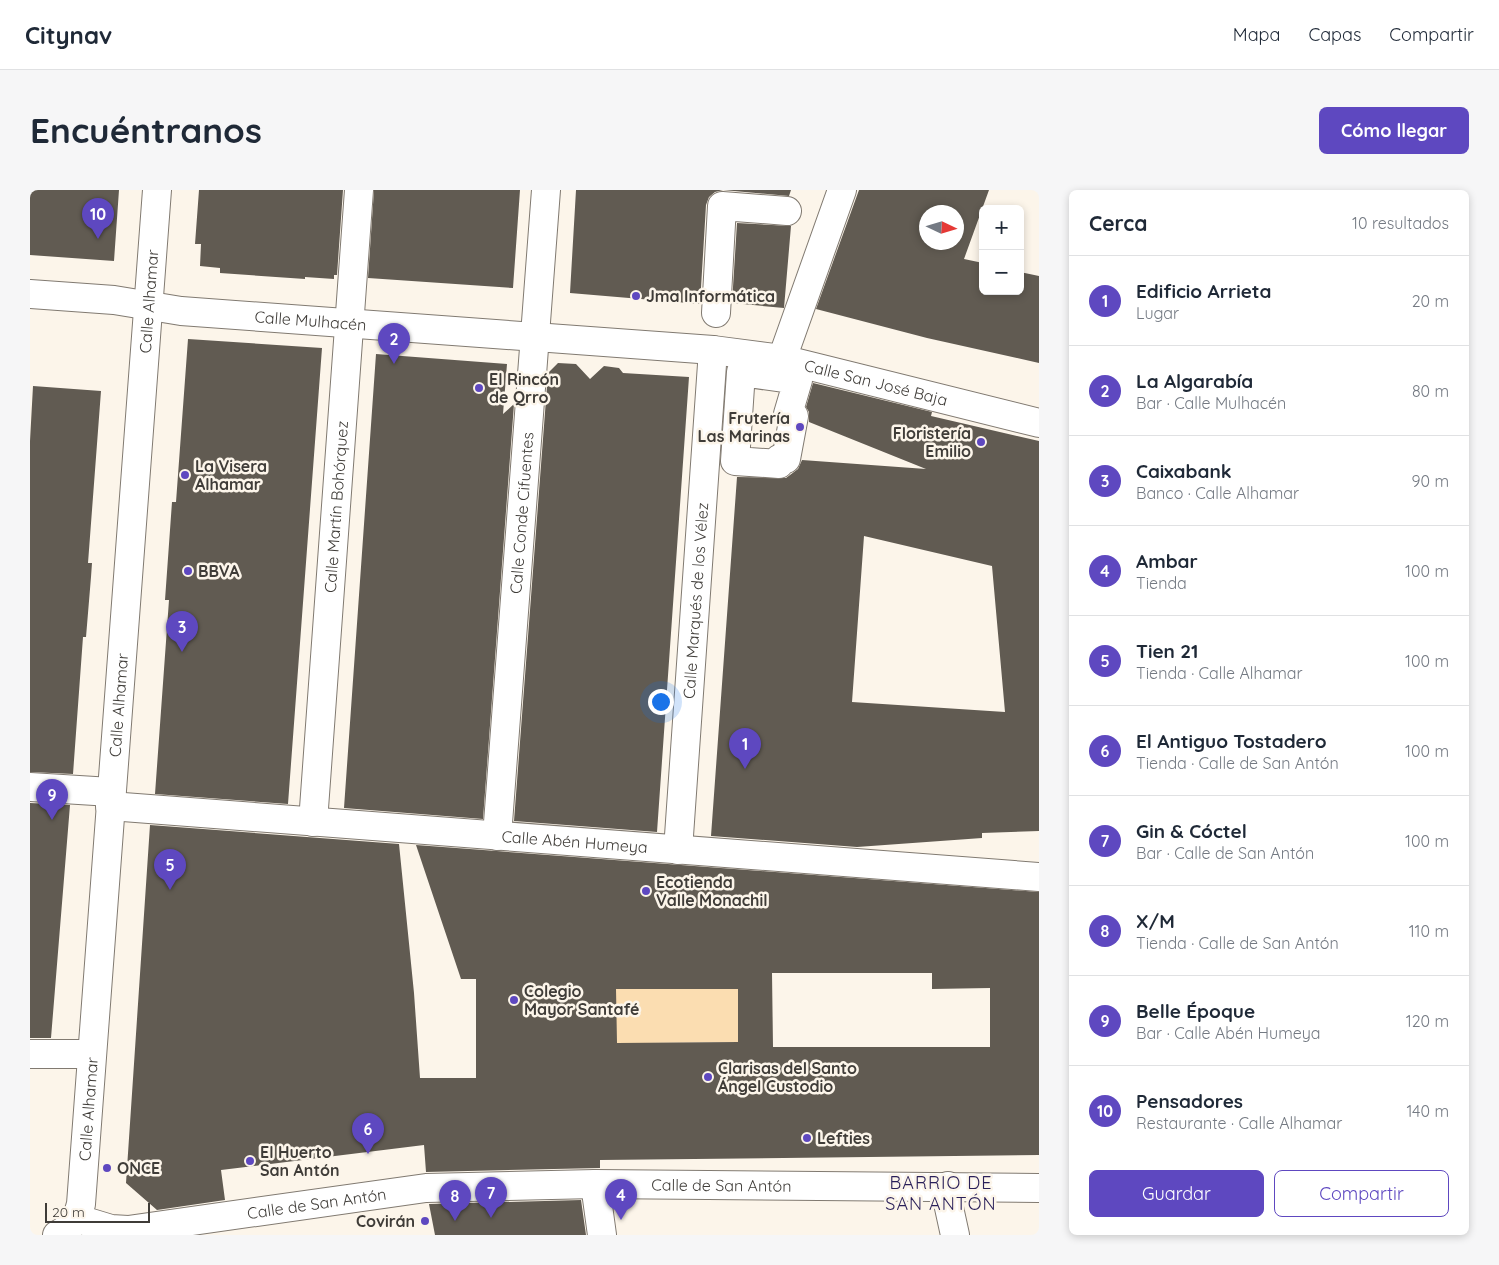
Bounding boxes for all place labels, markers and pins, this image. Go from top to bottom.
pin: 10 [82,198,114,239]
place label: Jma Informática [646,286,775,306]
marker: Jma Informática [630,290,642,302]
pin: 2 [378,323,410,364]
place label: El Rincón de Qrro [489,369,559,407]
marker: El Rincón de Qrro [473,382,485,394]
place label: Frutería Las Marinas [698,408,790,446]
marker: Frutería Las Marinas [794,421,806,433]
place label: Floristería Emilio [893,423,971,461]
marker: Floristería Emilio [975,436,987,448]
place label: La Visera Alhamar [195,456,267,494]
marker: La Visera Alhamar [179,469,191,481]
place label: BBVA [198,561,240,581]
marker: BBVA [182,565,194,577]
pin: 3 [166,611,198,652]
pin: 1 [729,728,761,769]
pin: 9 [36,779,68,820]
pin: 5 [154,849,186,890]
place label: Ecotienda Valle Monachil [656,872,768,910]
marker: Ecotienda Valle Monachil [640,885,652,897]
place label: Colegio Mayor Santafé [524,981,640,1019]
marker: Colegio Mayor Santafé [508,994,520,1006]
place label: Clarisas del Santo Ángel Custodio [718,1058,857,1096]
marker: Clarisas del Santo Ángel Custodio [702,1071,714,1083]
pin: 6 [352,1113,384,1154]
place label: Lefties [817,1128,870,1148]
marker: Lefties [801,1132,813,1144]
place label: El Huerto San Antón [260,1142,339,1180]
marker: El Huerto San Antón [244,1155,256,1167]
place label: ONCE [117,1158,160,1178]
marker: ONCE [101,1162,113,1174]
pin: 7 [475,1177,507,1218]
pin: 4 [605,1179,637,1220]
pin: 8 [439,1180,471,1221]
place label: Covirán [356,1211,415,1231]
marker: Covirán [419,1215,431,1227]

